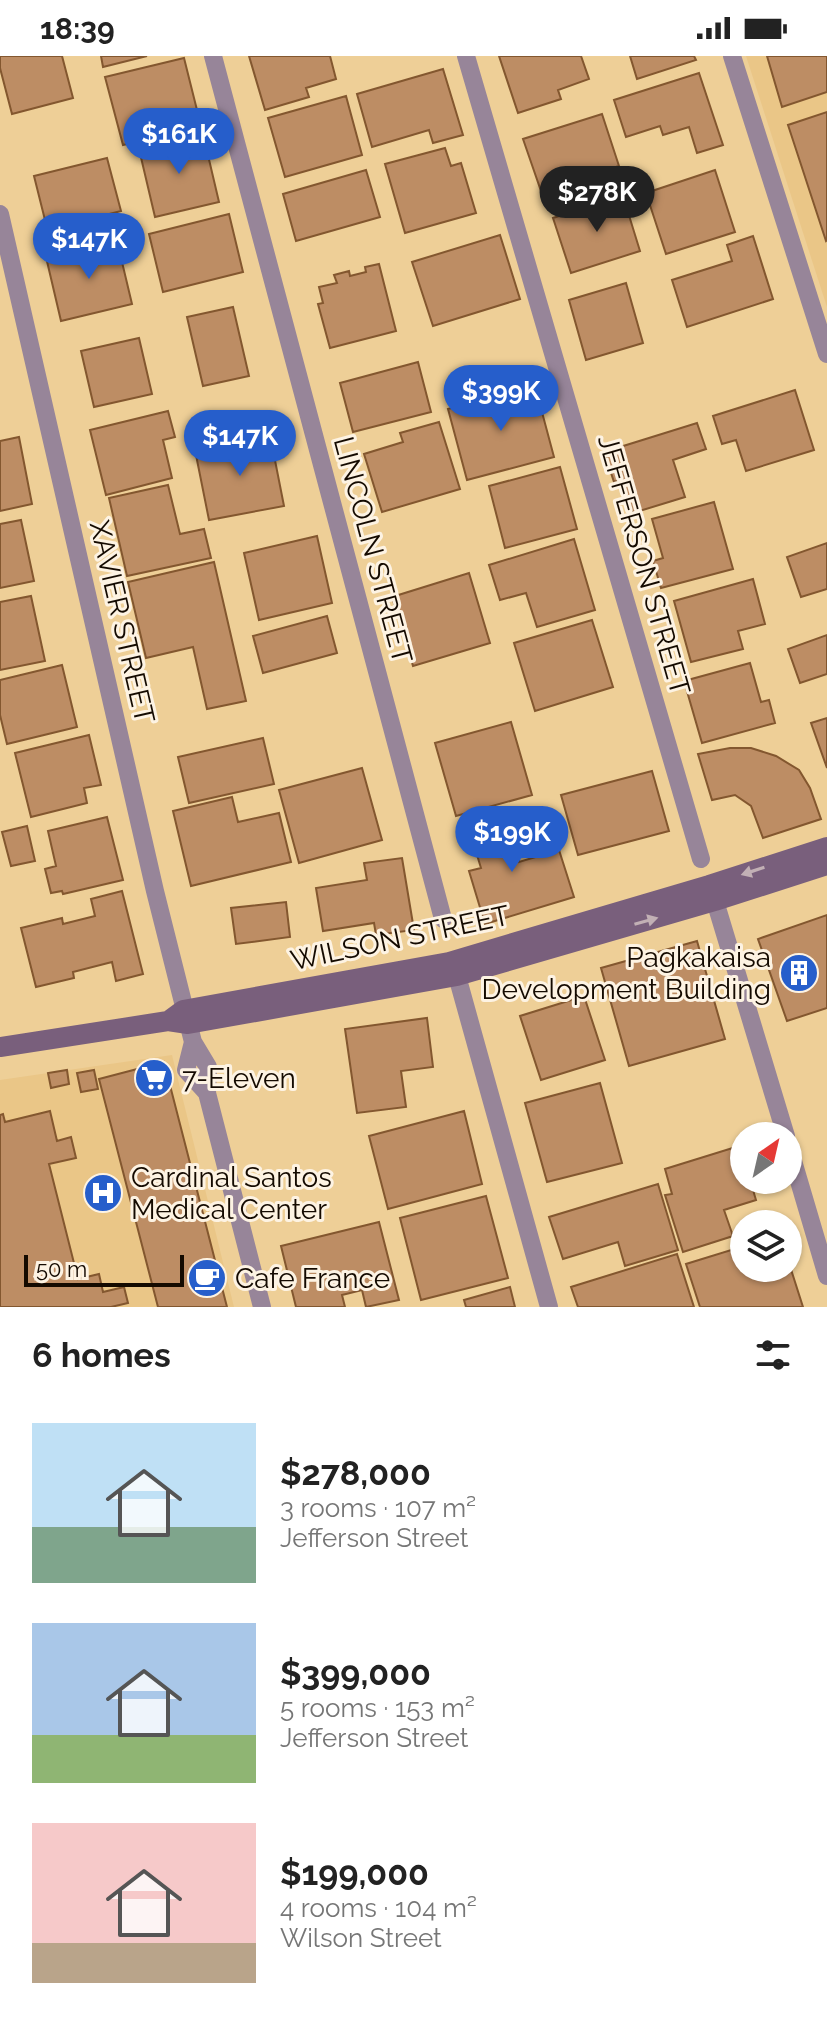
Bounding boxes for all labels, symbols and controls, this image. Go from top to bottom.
text: 18:39 [40,11,115,46]
pin: $161K [123,108,235,176]
text: $161K [141,119,217,149]
pin: $278K [541,166,653,234]
text: $278K [558,177,636,207]
pin: $147K [33,213,145,281]
text: $147K [51,224,127,254]
pin: $399K [445,365,557,433]
text: $399K [462,376,540,406]
pin: $147K [184,410,296,478]
text: $147K [202,421,278,451]
street label: JEFFERSON STREET [591,431,697,699]
street label: LINCOLN STREET [327,433,419,667]
street label: XAVIER STREET [83,517,161,727]
pin: $199K [456,806,568,874]
text: $199K [473,817,551,847]
one-way arrow [741,865,765,878]
street label: WILSON STREET [288,899,512,977]
one-way arrow [633,915,658,927]
place label: Pagkakaisa Development Building [482,941,771,1006]
building icon: Pagkakaisa Development Building [778,952,820,994]
supermarket icon: 7-Eleven [133,1057,175,1099]
place label: 7-Eleven [182,1062,296,1095]
north arrow [730,1122,802,1194]
map controls [730,1122,802,1282]
place label: Cardinal Santos Medical Center [131,1161,332,1226]
hospital icon: Cardinal Santos Medical Center [82,1172,124,1214]
button: layers [730,1210,802,1282]
scale bar [24,1251,184,1287]
text: 50 m [36,1256,87,1282]
cafe icon: Cafe France [186,1257,228,1299]
place label: Cafe France [235,1262,390,1295]
icon: filters [751,1333,795,1377]
text: 6 homes [32,1335,171,1375]
text: $278,000 [280,1453,431,1493]
icon: home [96,1455,192,1551]
text: 3 rooms · 107 m² [280,1493,476,1523]
text: Jefferson Street [280,1523,468,1553]
text: $399,000 [280,1653,431,1693]
icon: home [96,1655,192,1751]
text: 5 rooms · 153 m² [280,1693,475,1723]
text: Jefferson Street [280,1723,468,1753]
text: $199,000 [280,1853,429,1893]
icon: home [96,1855,192,1951]
text: 4 rooms · 104 m² [280,1893,477,1923]
text: Wilson Street [280,1923,442,1953]

